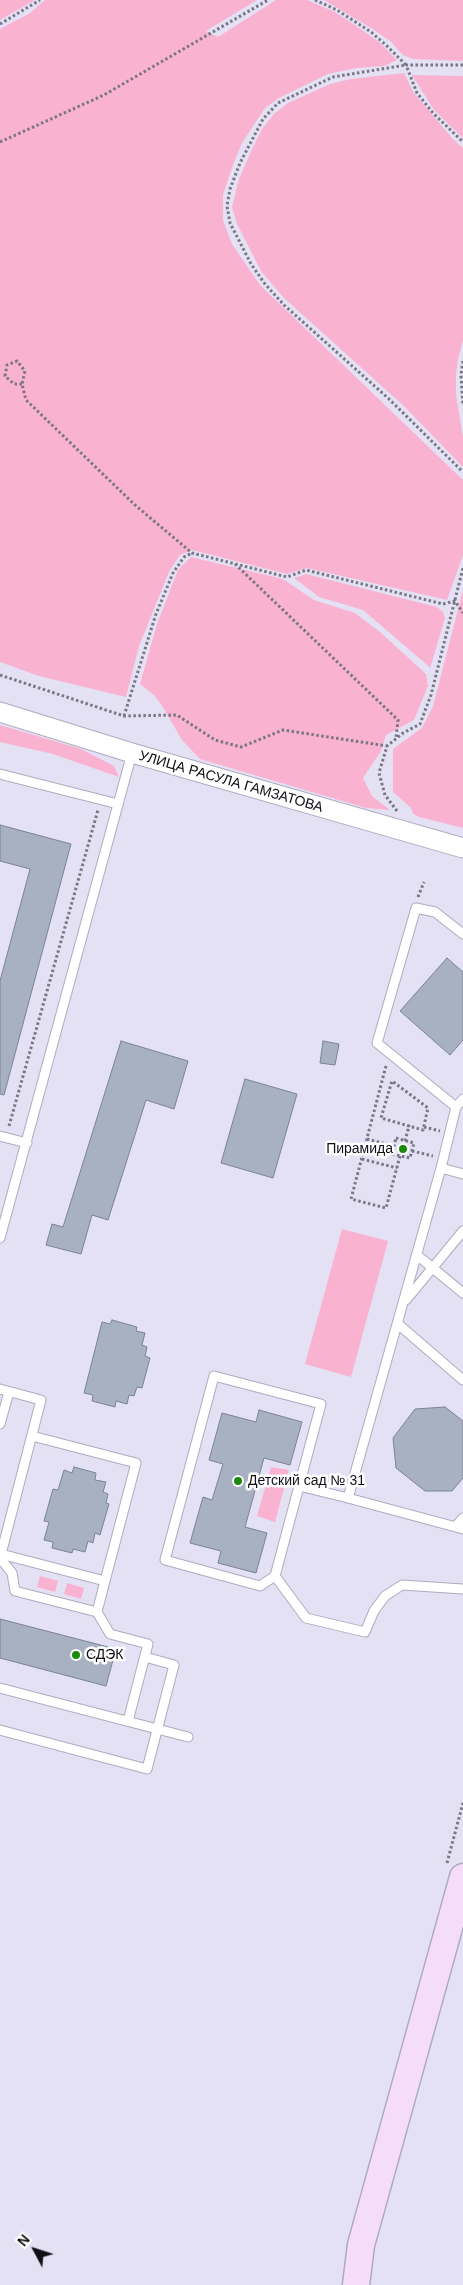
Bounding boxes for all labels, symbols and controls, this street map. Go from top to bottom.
street label: УЛИЦА РАСУЛА ГАМЗАТОВА [137,748,325,816]
place label: Пирамида [326,1141,393,1157]
marker: Пирамида [397,1143,409,1155]
place label: Детский сад № 31 [248,1473,365,1489]
marker: Детский сад № 31 [232,1475,244,1487]
place label: СДЭК [86,1647,124,1663]
marker: СДЭК [70,1649,82,1661]
north arrow [10,2225,60,2275]
text: N [14,2231,33,2249]

